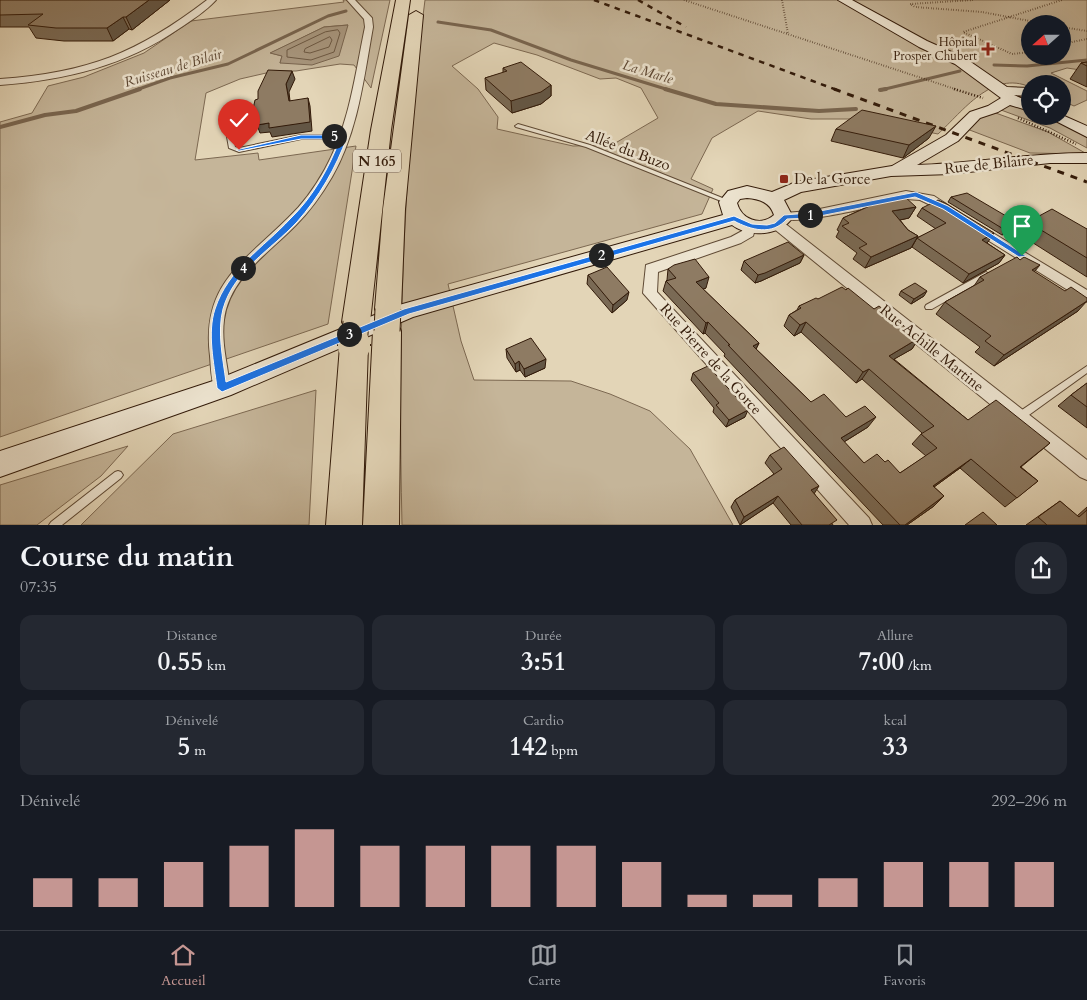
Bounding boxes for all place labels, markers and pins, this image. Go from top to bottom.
place label: Hôpital Prosper Chubert [893,34,977,64]
marker: Hôpital Prosper Chubert [981,42,995,56]
pin [218,99,260,150]
pin: 5 [322,124,346,148]
place label: De la Gorce [794,169,871,189]
marker: De la Gorce [778,173,790,185]
pin: 1 [798,202,822,228]
pin [1001,205,1043,256]
pin: 2 [588,242,614,268]
pin: 4 [230,256,256,280]
pin: 3 [336,322,362,346]

